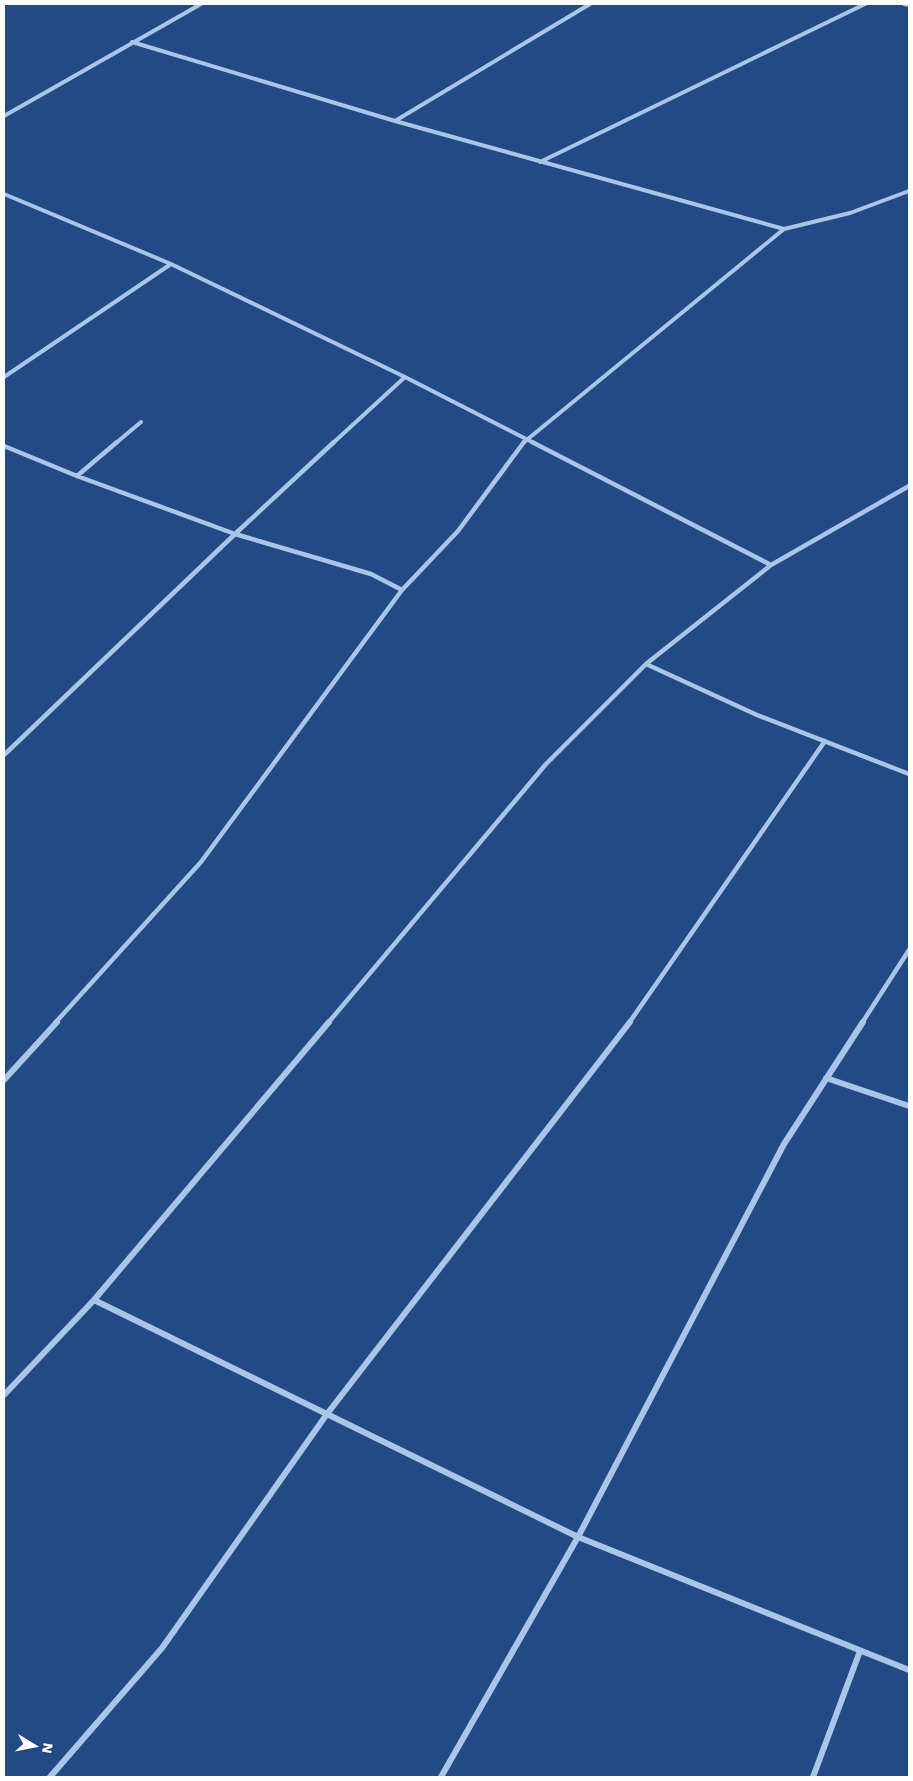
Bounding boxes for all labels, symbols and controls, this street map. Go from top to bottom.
north arrow [10,1721,60,1771]
text: N [39,1742,57,1755]

